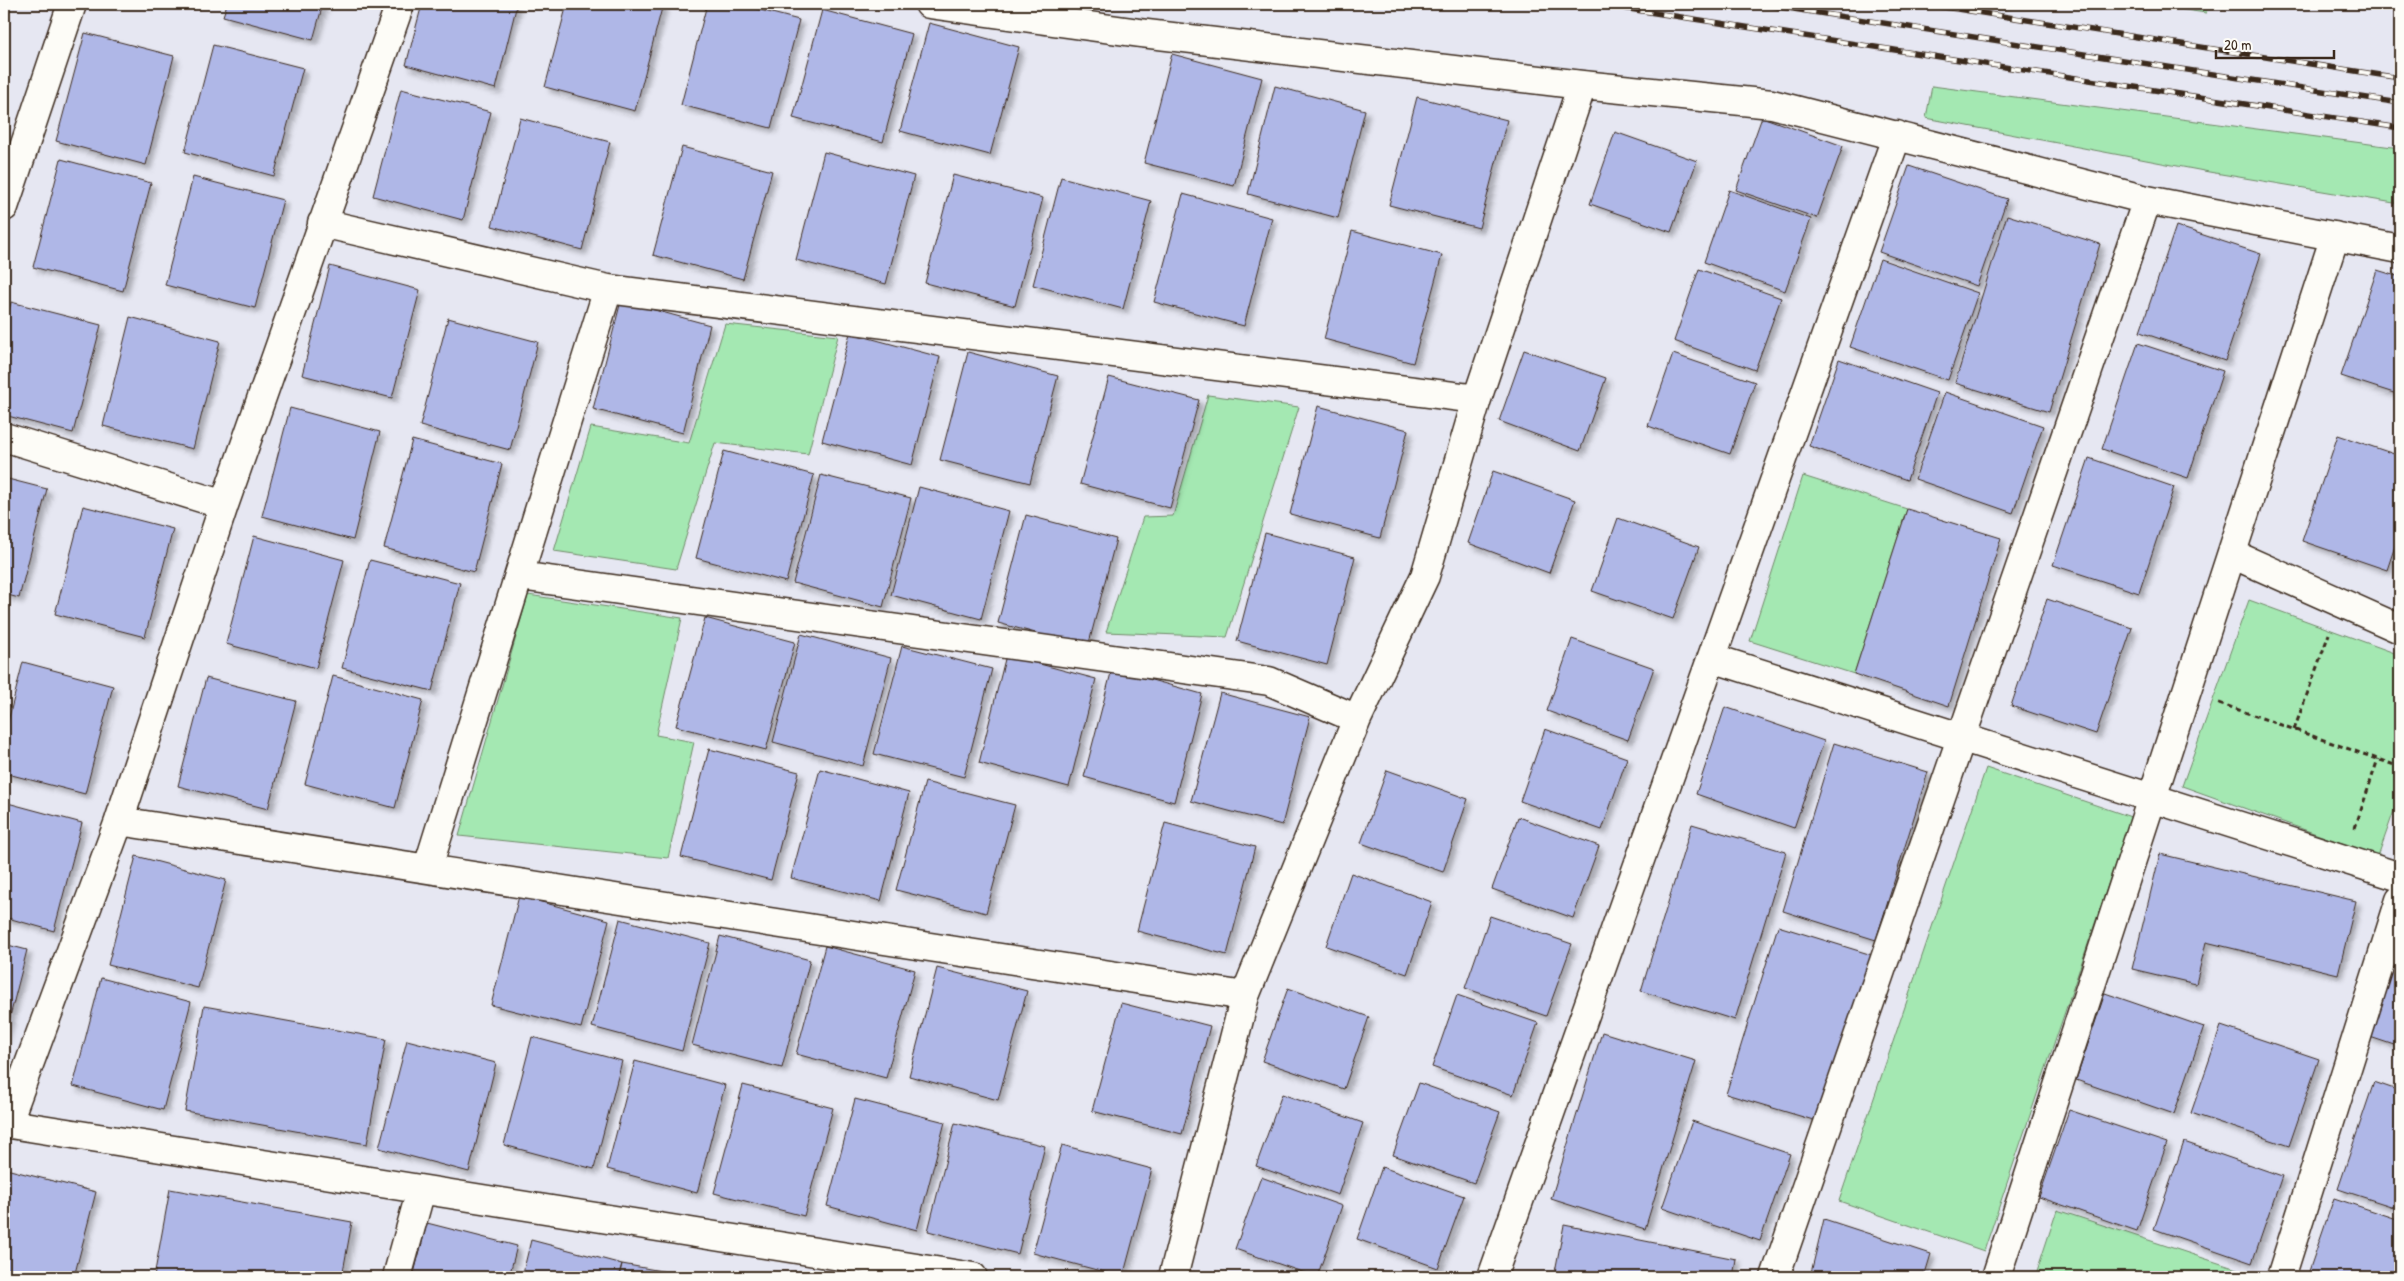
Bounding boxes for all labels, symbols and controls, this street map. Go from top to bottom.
scale bar [2216,28,2334,60]
text: 20 m [2224,34,2251,55]

